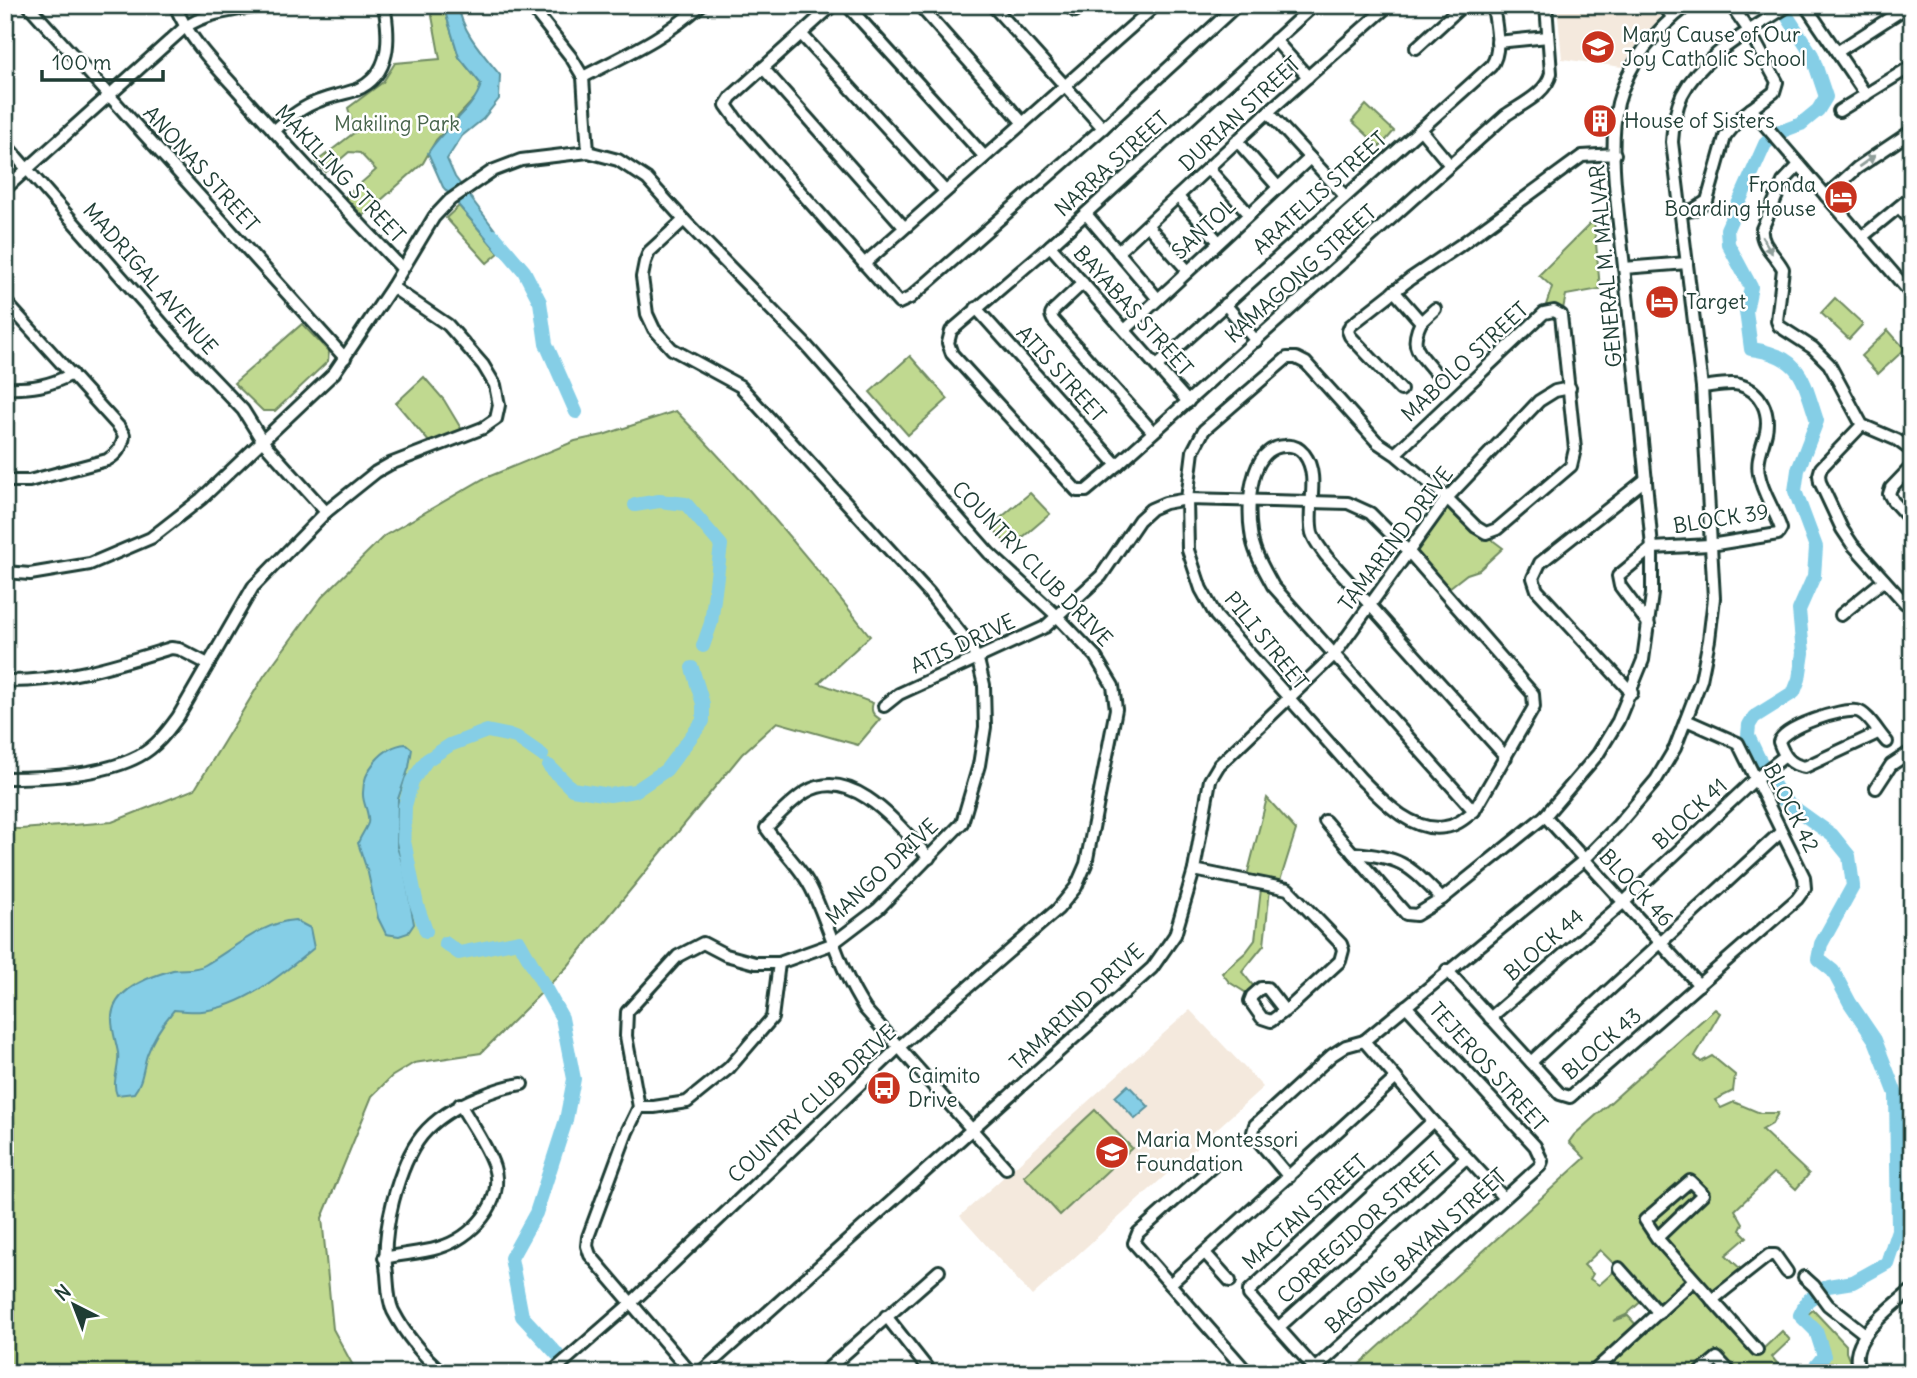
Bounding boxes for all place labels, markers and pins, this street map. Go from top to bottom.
place label: Mary Cause of Our Joy Catholic School [1622,21,1806,72]
school or university icon: Mary Cause of Our Joy Catholic School [1579,28,1617,66]
building icon: House of Sisters [1581,102,1619,140]
place label: House of Sisters [1624,107,1775,134]
place label: Fronda Boarding House [1664,171,1816,222]
hotel icon: Fronda Boarding House [1822,178,1860,216]
hotel icon: Target [1643,283,1681,321]
place label: Target [1686,288,1746,315]
place label: Caimito Drive [908,1062,980,1113]
bus stop icon: Caimito Drive [865,1069,903,1107]
place label: Maria Montessori Foundation [1136,1126,1298,1177]
school or university icon: Maria Montessori Foundation [1093,1133,1131,1171]

